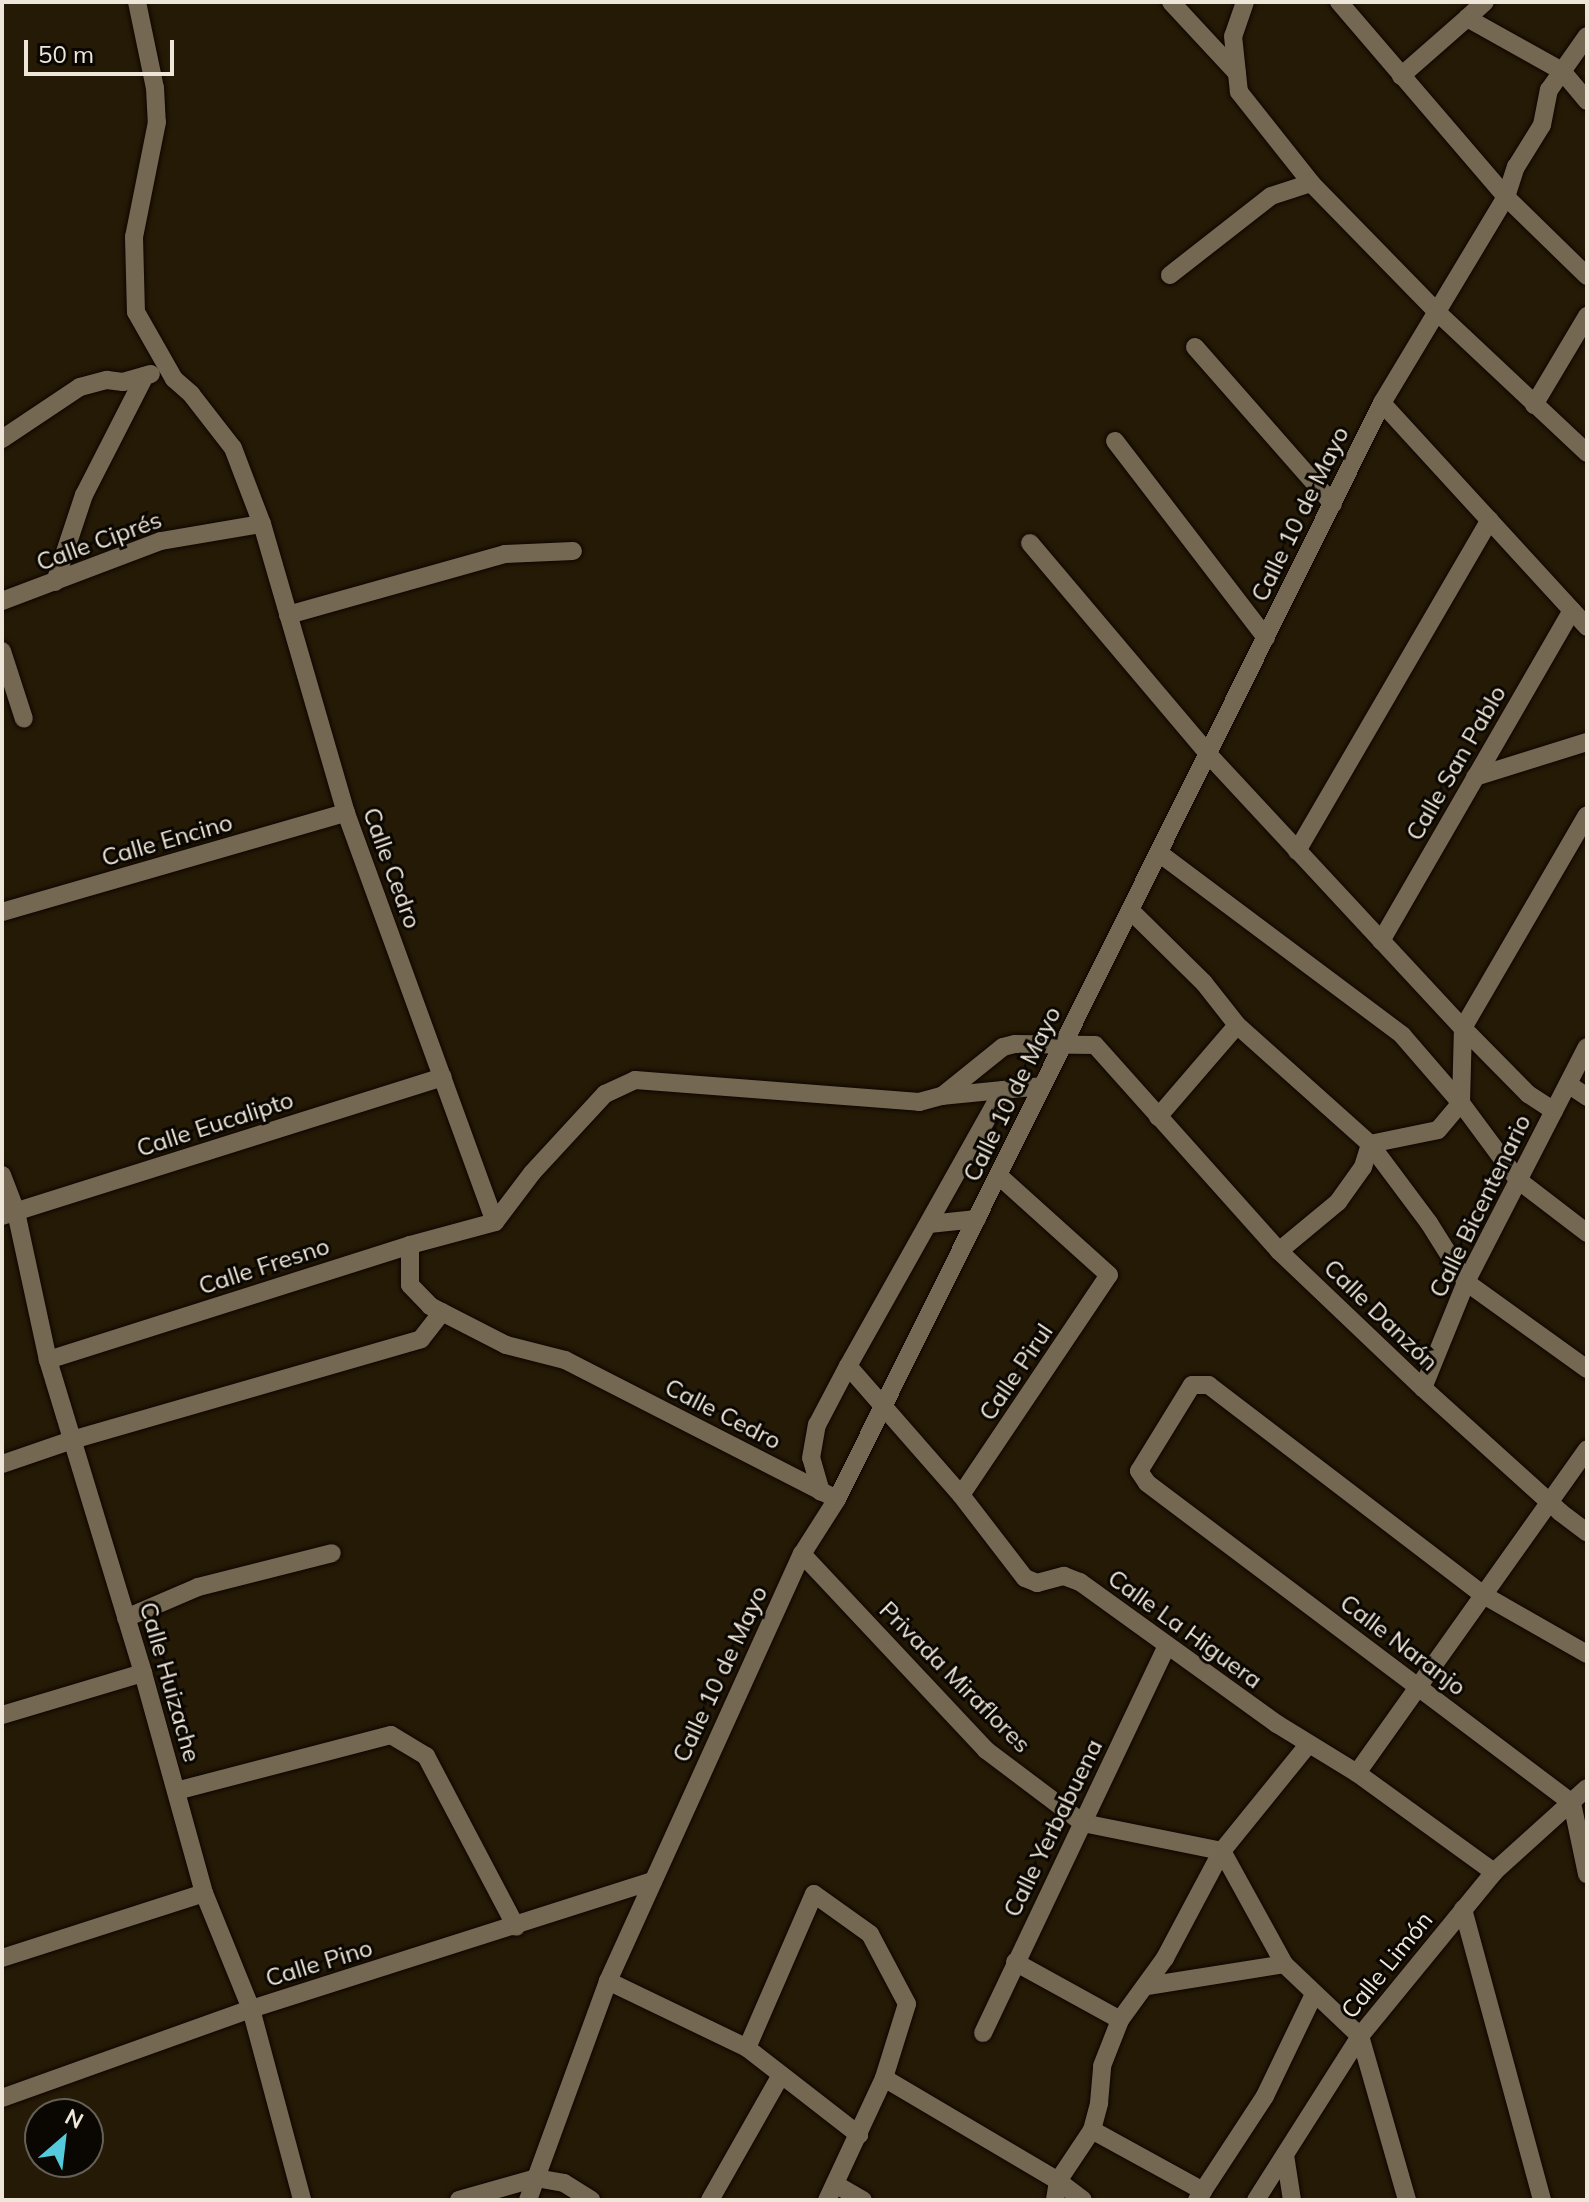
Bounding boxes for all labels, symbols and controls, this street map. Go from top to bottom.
scale bar [28,24,178,74]
text: 50 m [38,39,94,69]
street label: Calle 10 de Mayo [1245,422,1355,606]
street label: Calle Ciprés [32,505,166,577]
street label: Calle San Pablo [1400,680,1512,846]
street label: Calle Cedro [357,804,427,932]
street label: Calle Encino [98,808,236,872]
street label: Calle 10 de Mayo [957,1002,1067,1186]
street label: Calle Eucalipto [133,1085,297,1163]
street label: Calle Bicentenario [1423,1110,1537,1302]
street label: Calle Fresno [195,1231,333,1301]
street label: Calle Danzón [1318,1253,1444,1377]
street label: Calle Pirul [973,1318,1059,1426]
street label: Calle Cedro [660,1372,786,1456]
street label: Calle La Higuera [1102,1563,1268,1695]
street label: Calle 10 de Mayo [667,1581,773,1767]
street label: Calle Naranjo [1334,1588,1472,1702]
street label: Privada Miraflores [873,1595,1037,1759]
street label: Calle Huizache [133,1599,207,1765]
street label: Calle Yerbabuena [997,1734,1109,1922]
street label: Calle Limón [1335,1906,1439,2024]
street label: Calle Pino [262,1933,376,1993]
north arrow [24,2098,104,2178]
text: N [60,2102,88,2135]

